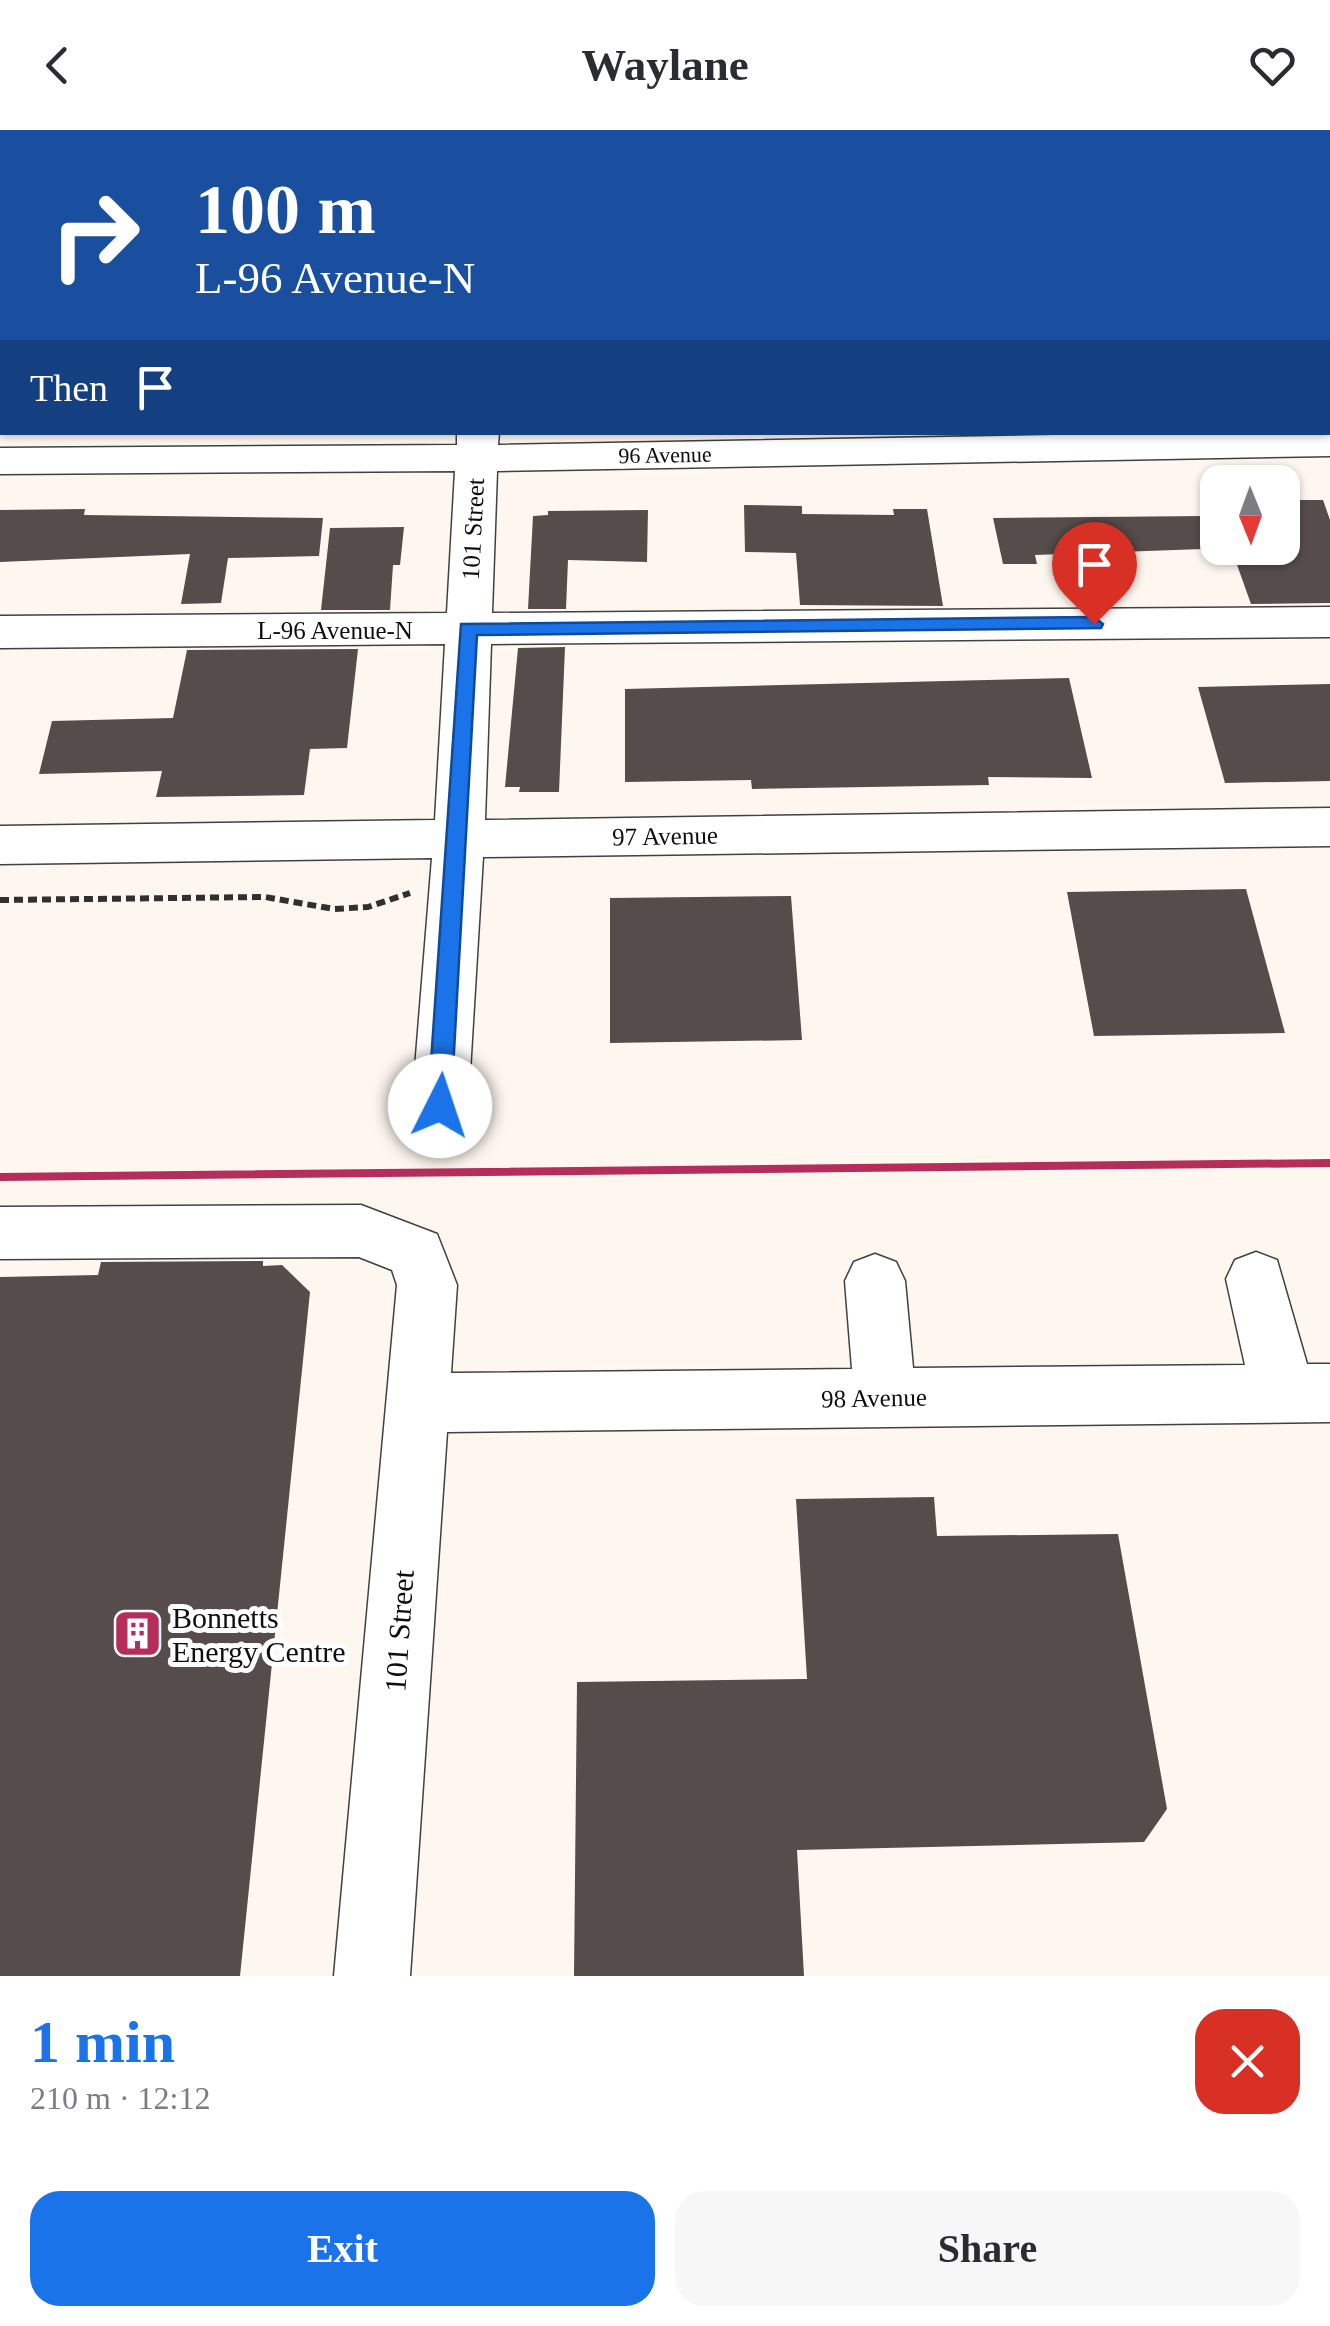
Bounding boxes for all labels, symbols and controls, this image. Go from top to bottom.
icon: back [30,38,85,93]
icon: heart [1245,38,1300,93]
text: Waylane [581,40,749,90]
icon: right [30,170,160,300]
text: 100 m [195,171,376,248]
text: L-96 Avenue-N [195,253,475,303]
icon: arrive [128,360,183,415]
text: Then [30,367,108,409]
street label: 96 Avenue [618,442,712,468]
north arrow [1200,465,1300,565]
map controls [1200,465,1300,565]
street label: 101 Street [457,477,489,581]
pin [1052,522,1137,625]
icon: arrive [1067,537,1122,592]
street label: L-96 Avenue-N [257,617,413,644]
street label: 97 Avenue [612,822,718,850]
position arrow [388,1054,492,1158]
street label: 98 Avenue [821,1384,927,1412]
street label: 101 Street [378,1568,420,1693]
place label: Bonnetts Energy Centre [172,1601,346,1668]
building icon: Bonnetts Energy Centre [111,1608,163,1660]
text: 1 min [30,2009,175,2075]
button: close [1195,2009,1300,2114]
text: 210 m · 12:12 [30,2080,210,2116]
button: Exit [30,2191,655,2306]
button: Share [675,2191,1300,2306]

